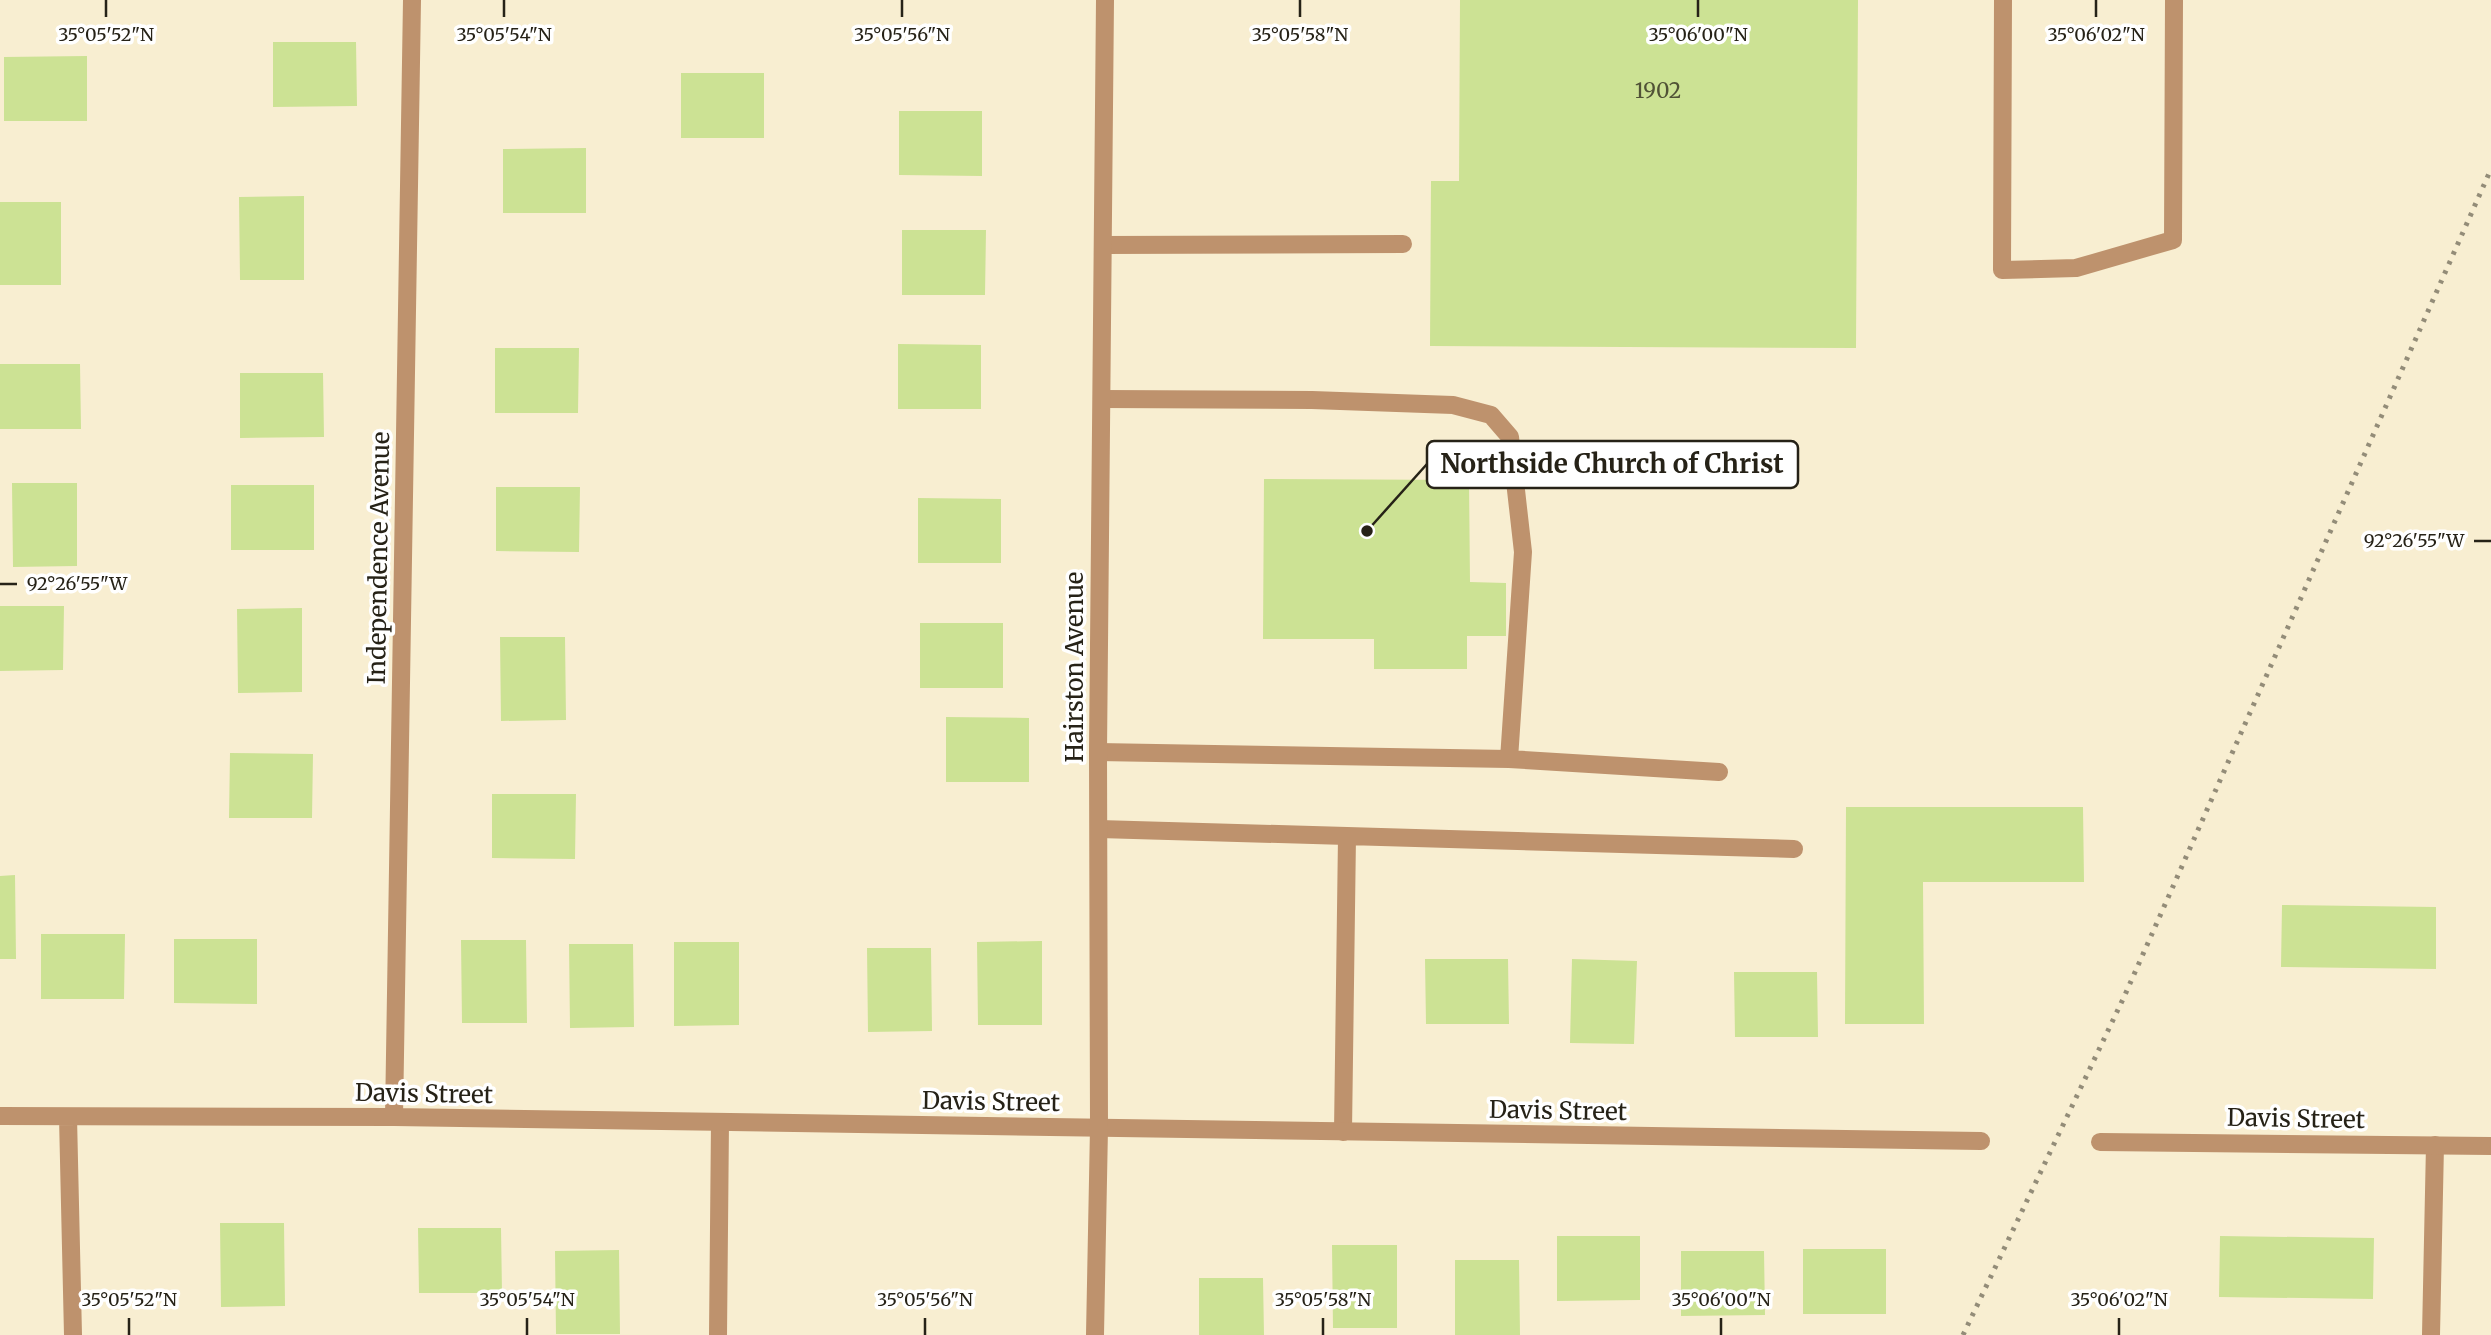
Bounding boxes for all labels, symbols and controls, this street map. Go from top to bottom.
text: 35°05'52"N [58,23,154,46]
text: 35°05'54"N [456,23,552,46]
text: 35°05'56"N [854,23,950,46]
text: 35°05'58"N [1252,23,1348,46]
text: 35°06'00"N [1648,23,1748,46]
text: 35°06'02"N [2047,23,2145,46]
house number: 1902 [1635,77,1681,104]
street label: Independence Avenue [361,431,396,685]
callout: Northside Church of Christ [1427,441,1798,488]
text: Northside Church of Christ [1440,447,1784,480]
text: 92°26'55"W [2364,529,2465,552]
text: 92°26'55"W [27,572,128,595]
street label: Hairston Avenue [1059,572,1090,762]
street label: Davis Street [355,1077,494,1110]
street label: Davis Street [922,1085,1061,1118]
street label: Davis Street [1489,1094,1628,1127]
street label: Davis Street [2227,1102,2366,1135]
text: 35°05'52"N [81,1288,177,1311]
text: 35°05'54"N [479,1288,575,1311]
text: 35°05'56"N [877,1288,973,1311]
text: 35°05'58"N [1275,1288,1371,1311]
text: 35°06'00"N [1671,1288,1771,1311]
text: 35°06'02"N [2070,1288,2168,1311]

